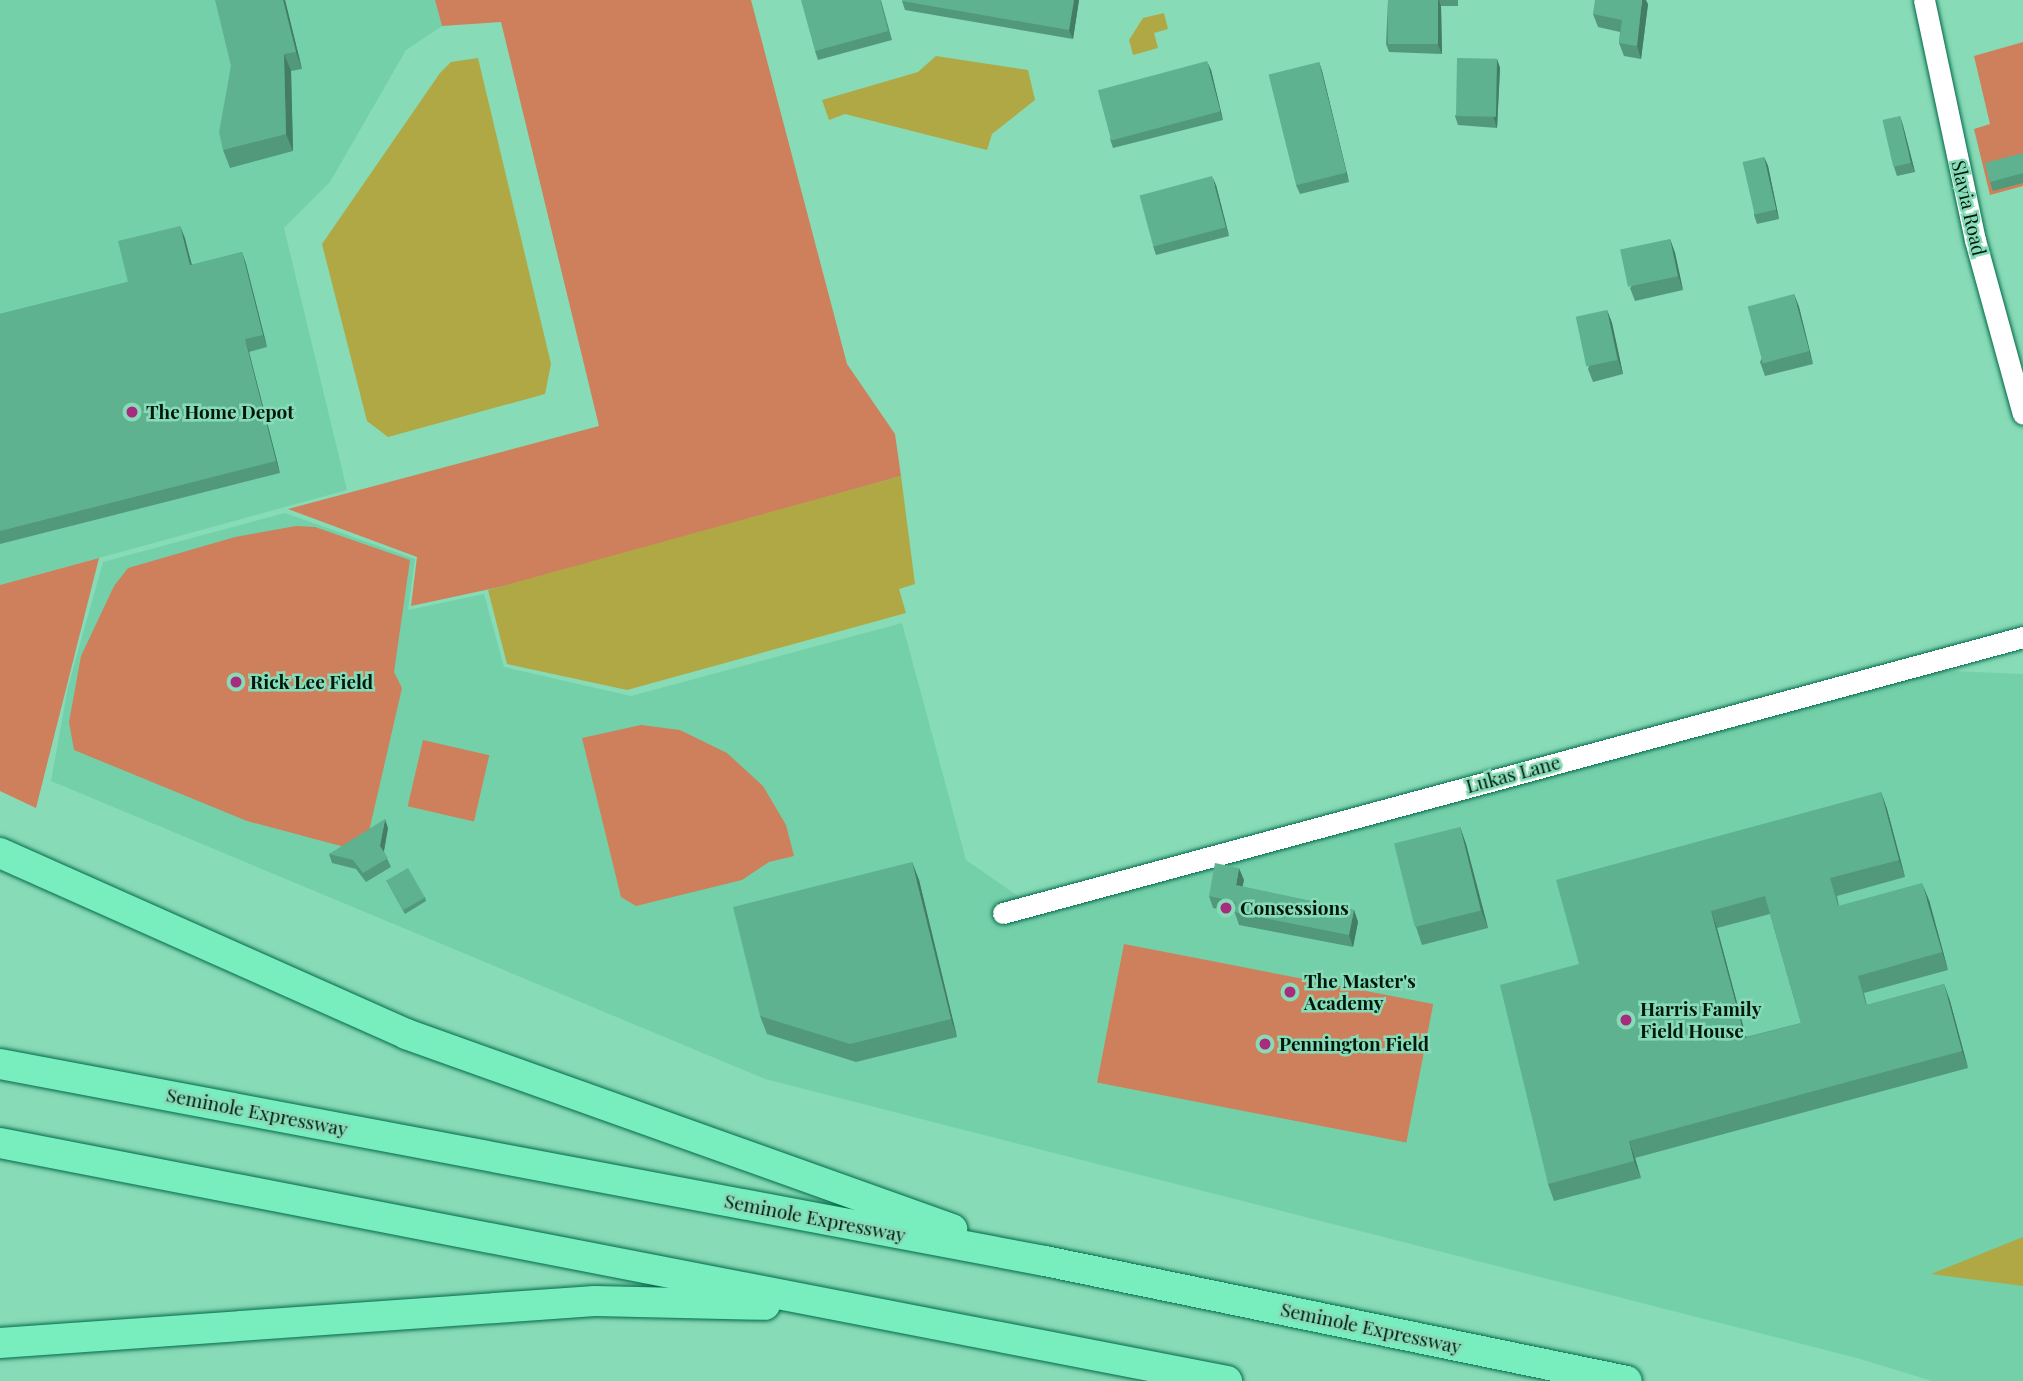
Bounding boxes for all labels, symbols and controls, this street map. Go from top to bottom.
street label: Slavia Road [1947,158,1991,258]
place label: The Home Depot [146,401,294,423]
marker: The Home Depot [124,404,140,420]
place label: Rick Lee Field [250,671,373,693]
marker: Rick Lee Field [228,674,244,690]
street label: Lukas Lane [1463,750,1563,798]
place label: Consessions [1240,897,1349,919]
marker: Consessions [1218,900,1234,916]
place label: The Master's Academy [1304,970,1416,1014]
marker: The Master's Academy [1282,984,1298,1000]
place label: Harris Family Field House [1640,998,1762,1042]
marker: Harris Family Field House [1618,1012,1634,1028]
place label: Pennington Field [1279,1033,1429,1055]
marker: Pennington Field [1257,1036,1273,1052]
street label: Seminole Expressway [164,1083,350,1141]
street label: Seminole Expressway [722,1189,908,1247]
street label: Seminole Expressway [1279,1298,1463,1358]

